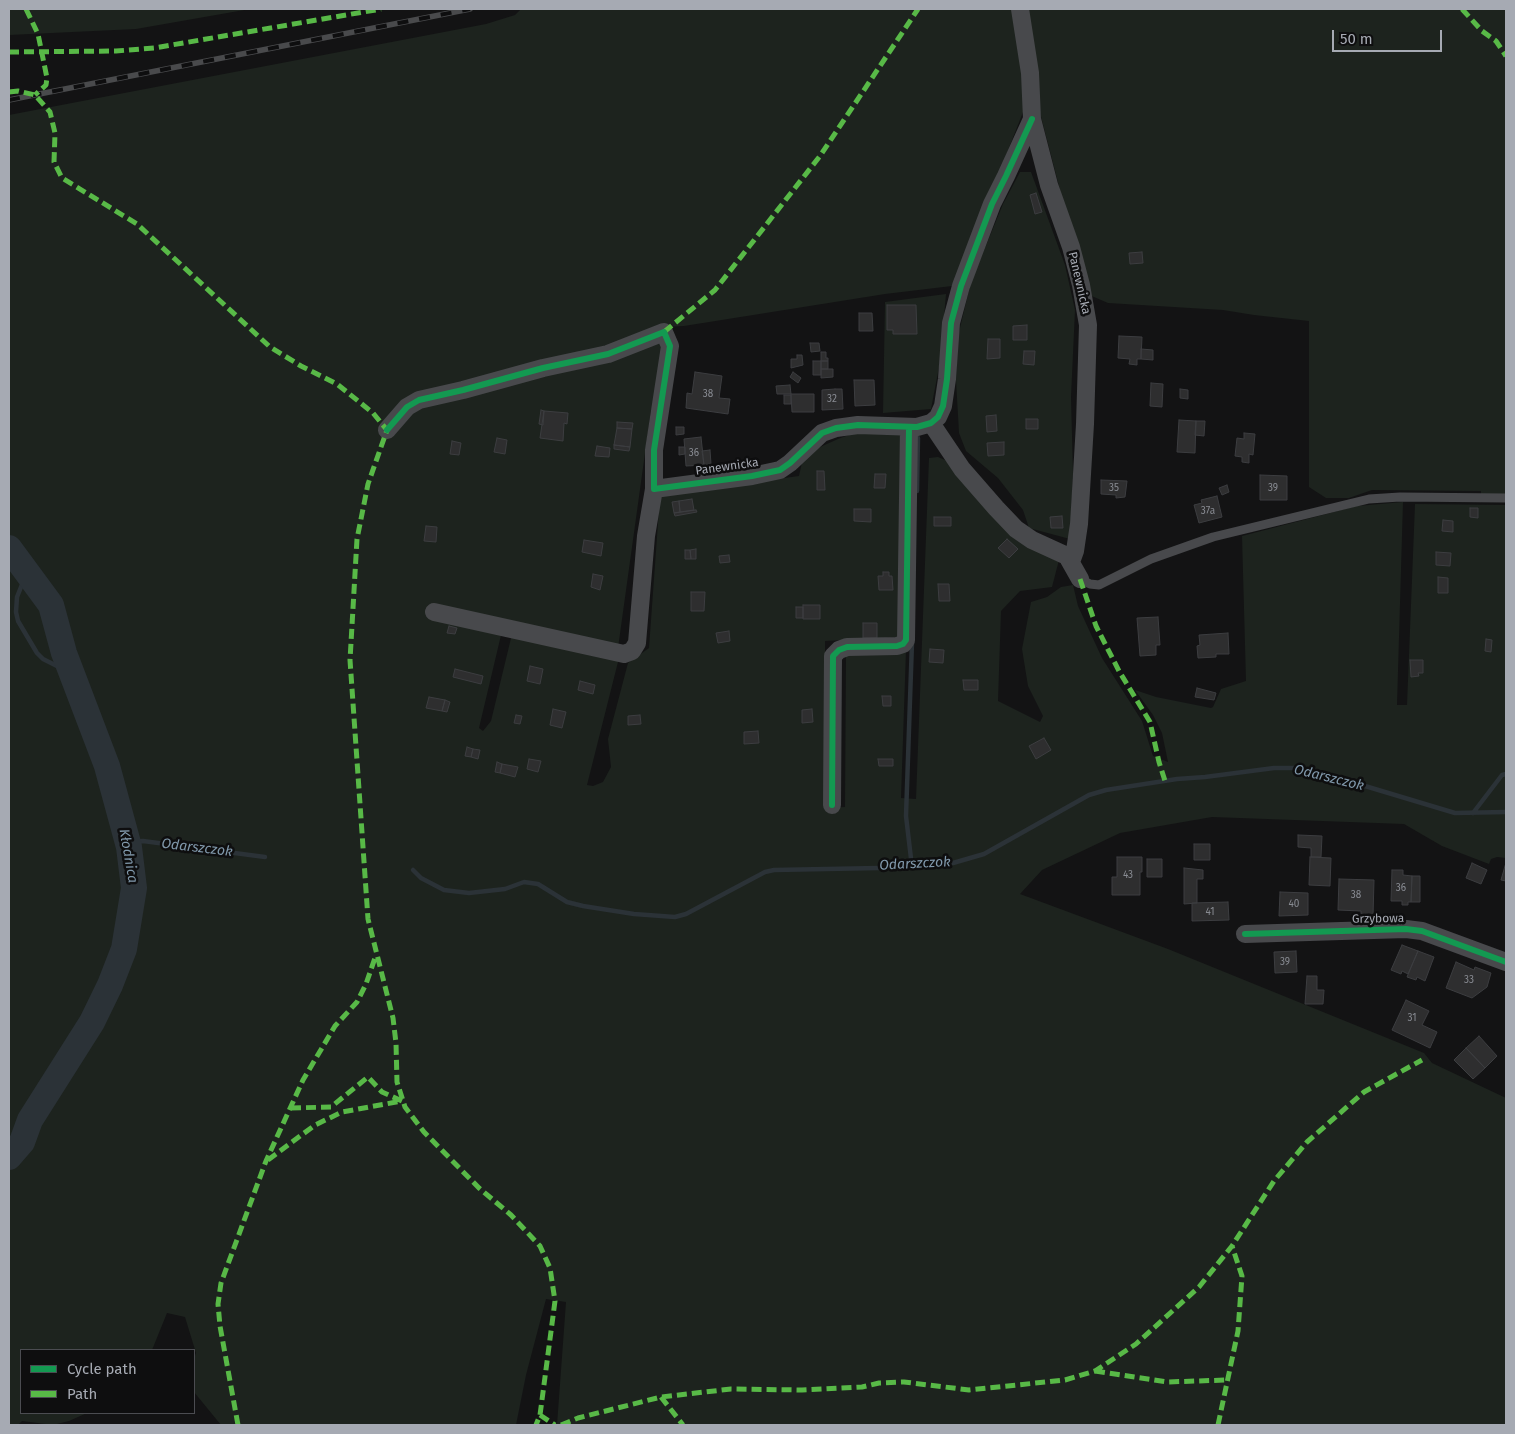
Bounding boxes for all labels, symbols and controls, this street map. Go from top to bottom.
scale bar [1335,20,1445,52]
text: 50 m [1340,30,1373,48]
street label: Panewnicka [1065,250,1093,316]
house number: 38 [703,388,713,400]
house number: 32 [827,393,837,405]
house number: 36 [689,447,699,459]
street label: Panewnicka [694,455,760,479]
house number: 35 [1109,482,1119,494]
house number: 39 [1268,482,1278,494]
house number: 37a [1201,505,1215,517]
water label: Odarszczok [1292,761,1366,795]
water label: Kłodnica [115,828,141,884]
water label: Odarszczok [160,835,234,861]
water label: Odarszczok [879,854,951,874]
house number: 43 [1123,869,1133,881]
house number: 36 [1396,882,1406,894]
house number: 38 [1351,889,1361,901]
house number: 40 [1289,898,1299,910]
house number: 41 [1205,906,1215,918]
street label: Grzybowa [1352,911,1404,927]
house number: 39 [1280,956,1290,968]
house number: 33 [1464,974,1474,986]
house number: 31 [1407,1012,1417,1024]
legend [20,1349,195,1414]
text: Cycle path [67,1360,137,1378]
text: Path [67,1385,97,1403]

